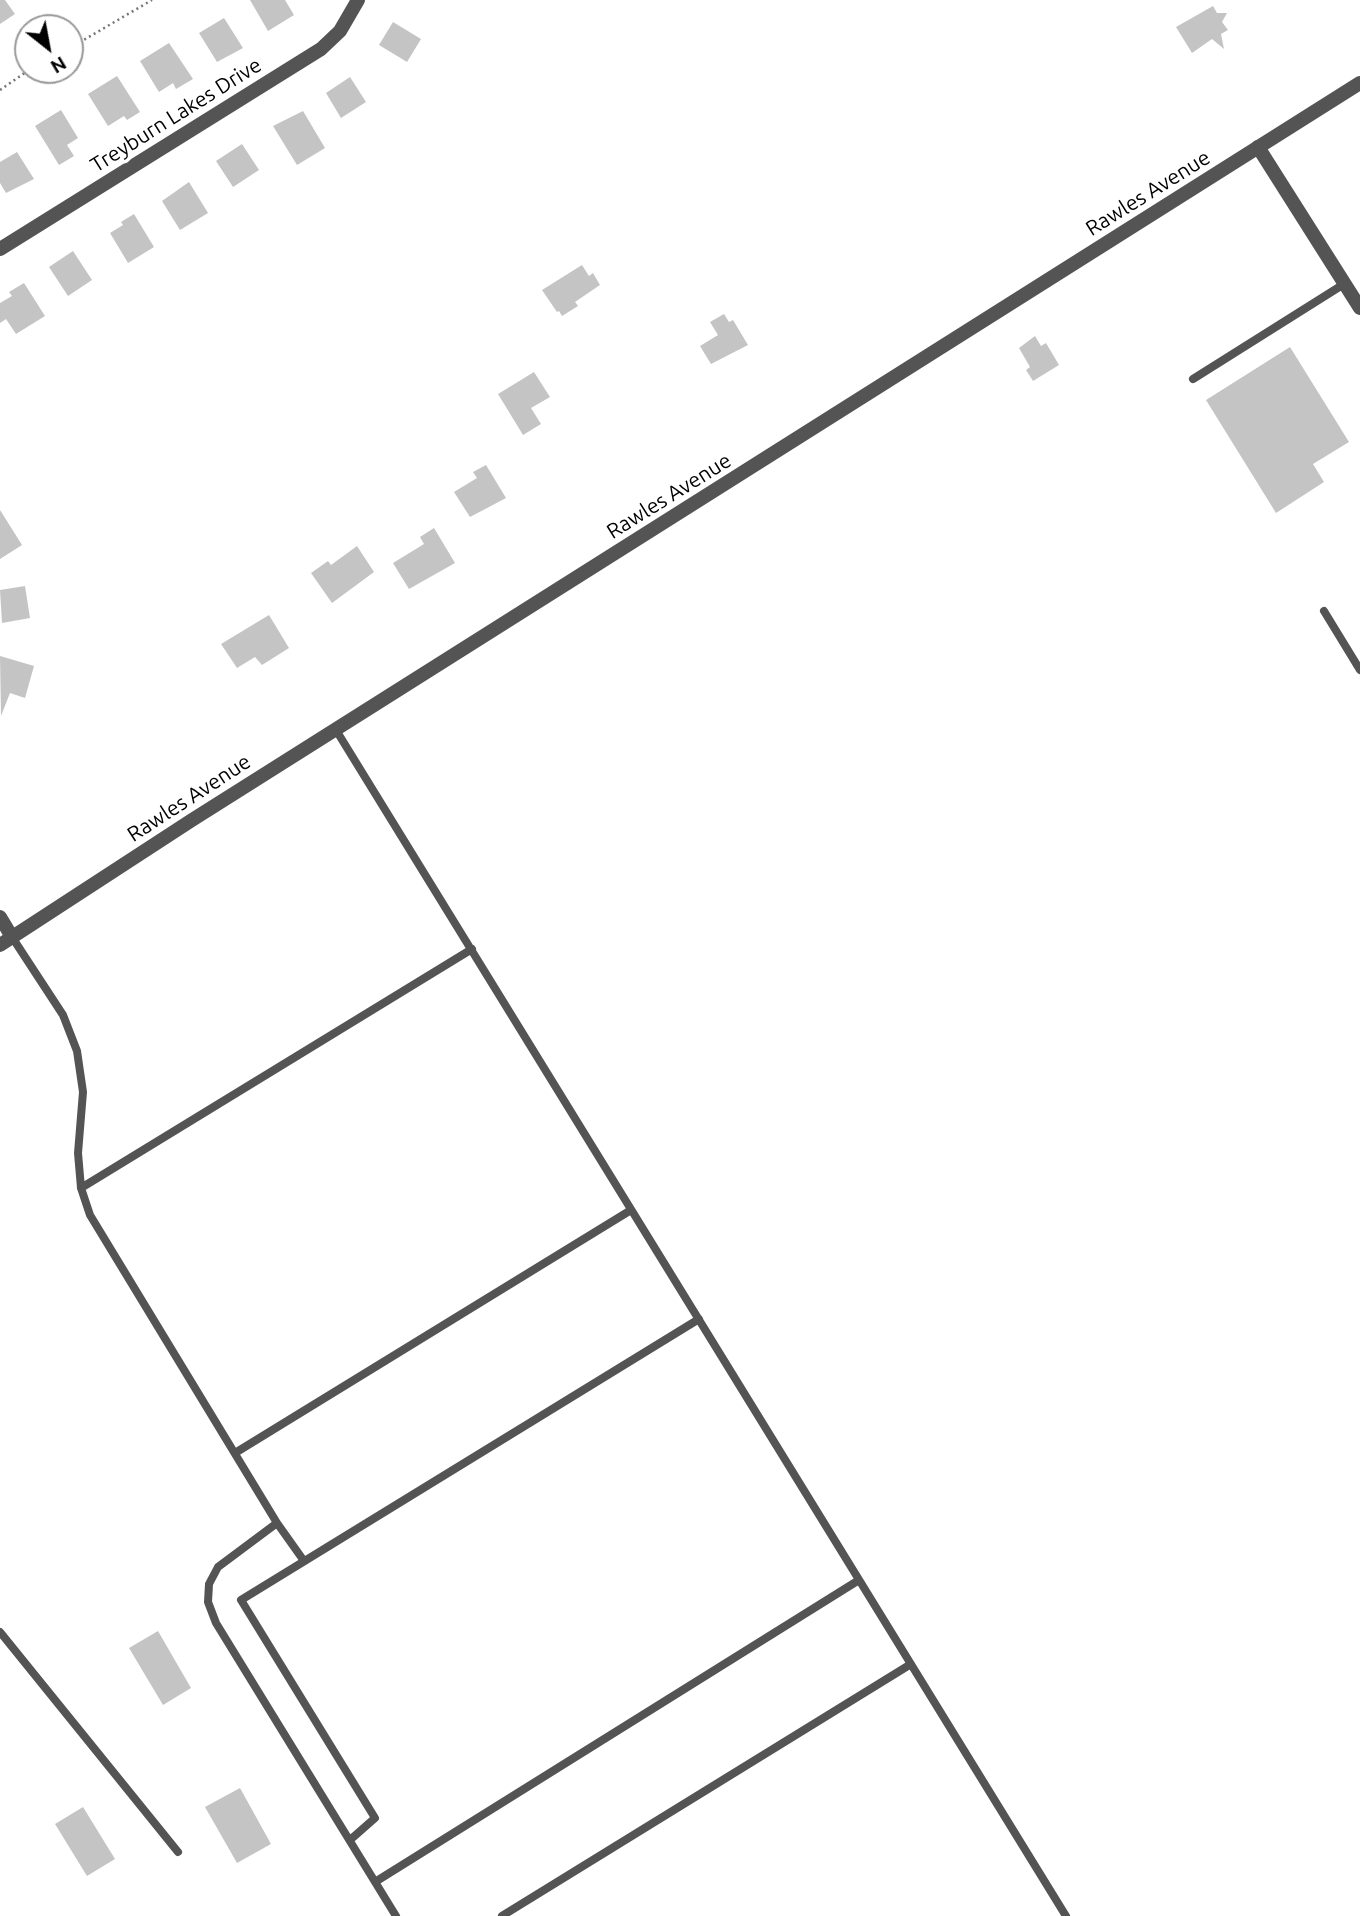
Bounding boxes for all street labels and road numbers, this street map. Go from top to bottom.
street label: Treyburn Lakes Drive [86,52,266,178]
street label: Rawles Avenue [1081,145,1215,241]
street label: Rawles Avenue [602,448,736,544]
street label: Rawles Avenue [123,749,255,847]

